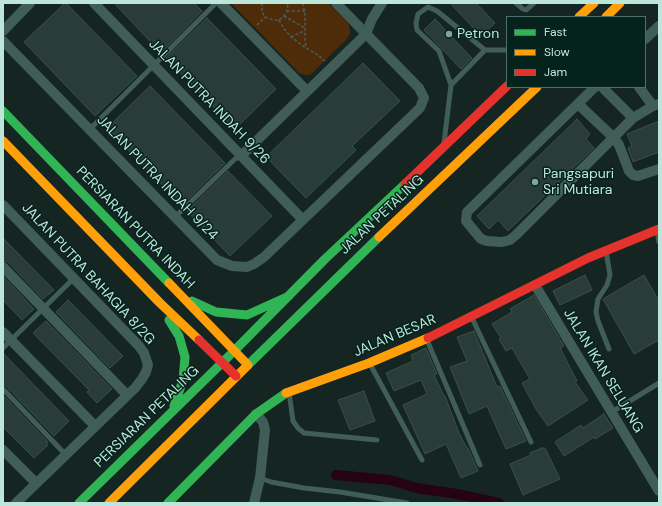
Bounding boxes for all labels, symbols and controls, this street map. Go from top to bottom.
legend [506,16,646,88]
text: Fast [544,24,567,40]
place label: Petron [457,26,499,42]
marker: Petron [444,29,454,39]
street label: JALAN PUTRA INDAH 9/26 [145,36,273,168]
text: Slow [544,44,570,60]
text: Jam [544,64,567,80]
street label: JALAN PUTRA INDAH 9/24 [93,112,221,244]
street label: PERSIARAN PUTRA INDAH [72,163,198,293]
place label: Pangsapuri Sri Mutiara [543,166,614,198]
street label: JALAN PETALING [336,172,428,258]
marker: Pangsapuri Sri Mutiara [530,177,540,187]
street label: JALAN PUTRA BAHAGIA 8/2G [18,200,158,348]
street label: JALAN IKAN SELUANG [559,306,647,436]
street label: JALAN BESAR [351,311,439,361]
street label: PERSIARAN PETALING [91,363,203,471]

